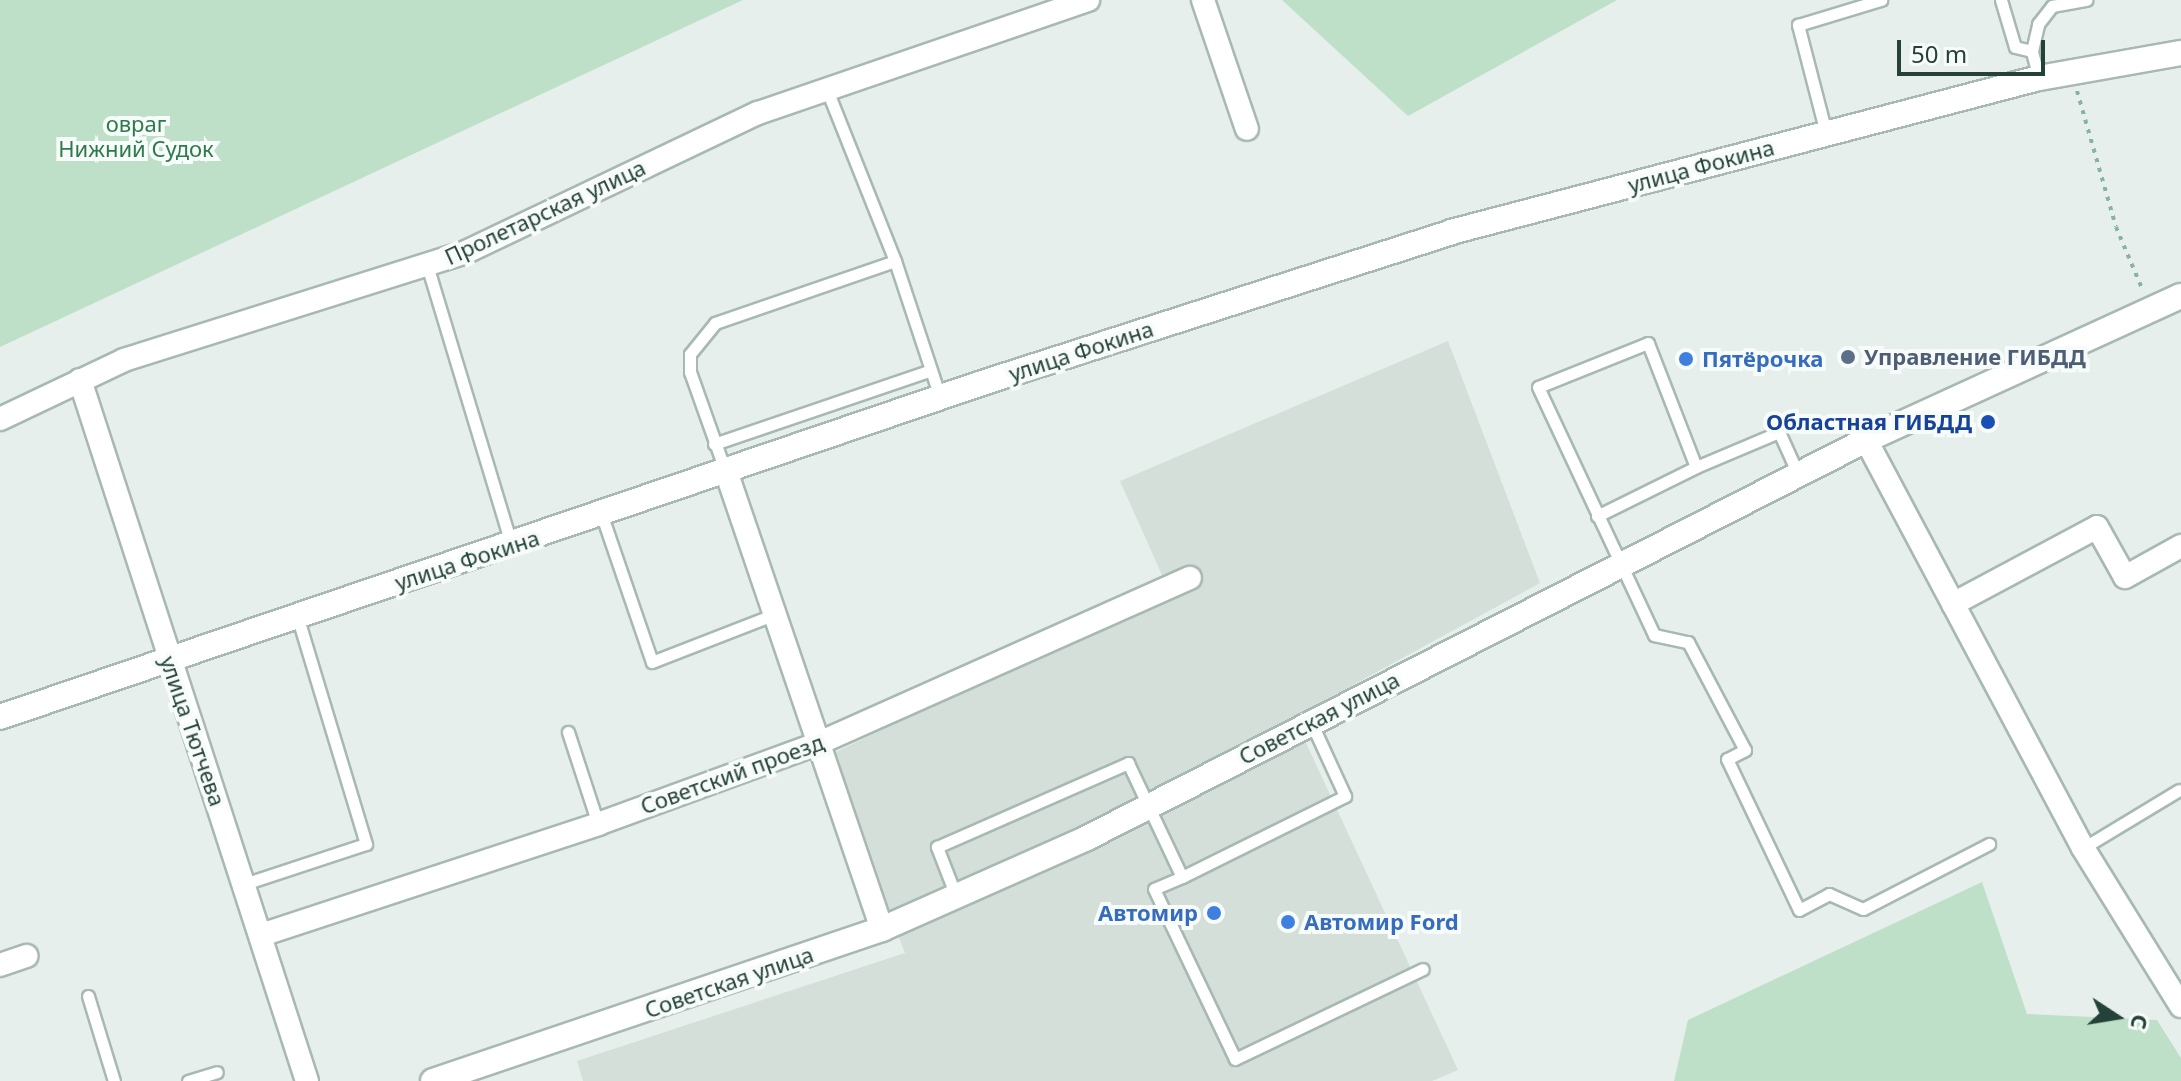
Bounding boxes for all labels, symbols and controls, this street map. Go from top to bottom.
scale bar [1901,24,2049,74]
text: 50 m [1911,37,1967,70]
park label: овраг Нижний Судок [58,110,214,162]
street label: улица Фокина [1625,134,1777,198]
street label: Пролетарская улица [440,154,650,270]
street label: улица Фокина [1005,315,1157,387]
place label: Управление ГИБДД [1864,344,2086,370]
place label: Пятёрочка [1702,346,1823,372]
marker: Управление ГИБДД [1839,348,1857,366]
marker: Пятёрочка [1677,350,1695,368]
place label: Областная ГИБДД [1766,409,1972,435]
marker: Областная ГИБДД [1979,413,1997,431]
street label: улица Фокина [391,524,543,596]
street label: улица Тютчева [155,652,231,810]
street label: Советская улица [1234,666,1404,770]
street label: Советский проезд [637,729,827,819]
place label: Автомир [1098,900,1198,926]
marker: Автомир [1205,904,1223,922]
place label: Автомир Ford [1304,909,1459,935]
marker: Автомир Ford [1279,913,1297,931]
street label: Советская улица [641,941,817,1023]
north arrow [2077,977,2157,1057]
text: С [2124,1012,2157,1032]

